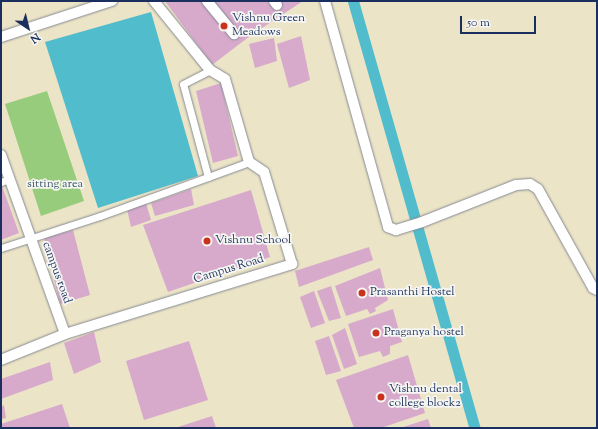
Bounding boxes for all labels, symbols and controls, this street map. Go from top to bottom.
north arrow [8,8,48,48]
scale bar [462,8,538,34]
place label: Vishnu Green Meadows [232,12,305,40]
text: 50 m [467,14,490,32]
marker: Vishnu Green Meadows [219,21,229,31]
text: N [27,29,43,47]
park label: sitting area [27,178,83,192]
place label: Vishnu School [215,234,291,248]
marker: Vishnu School [202,236,212,246]
street label: campus road [38,240,74,306]
street label: Campus Road [192,252,266,288]
place label: Prasanthi Hostel [370,286,455,300]
marker: Prasanthi Hostel [357,288,367,298]
place label: Praganya hostel [384,326,464,340]
marker: Praganya hostel [371,328,381,338]
place label: Vishnu dental college block2 [389,383,462,411]
marker: Vishnu dental college block2 [376,392,386,402]

